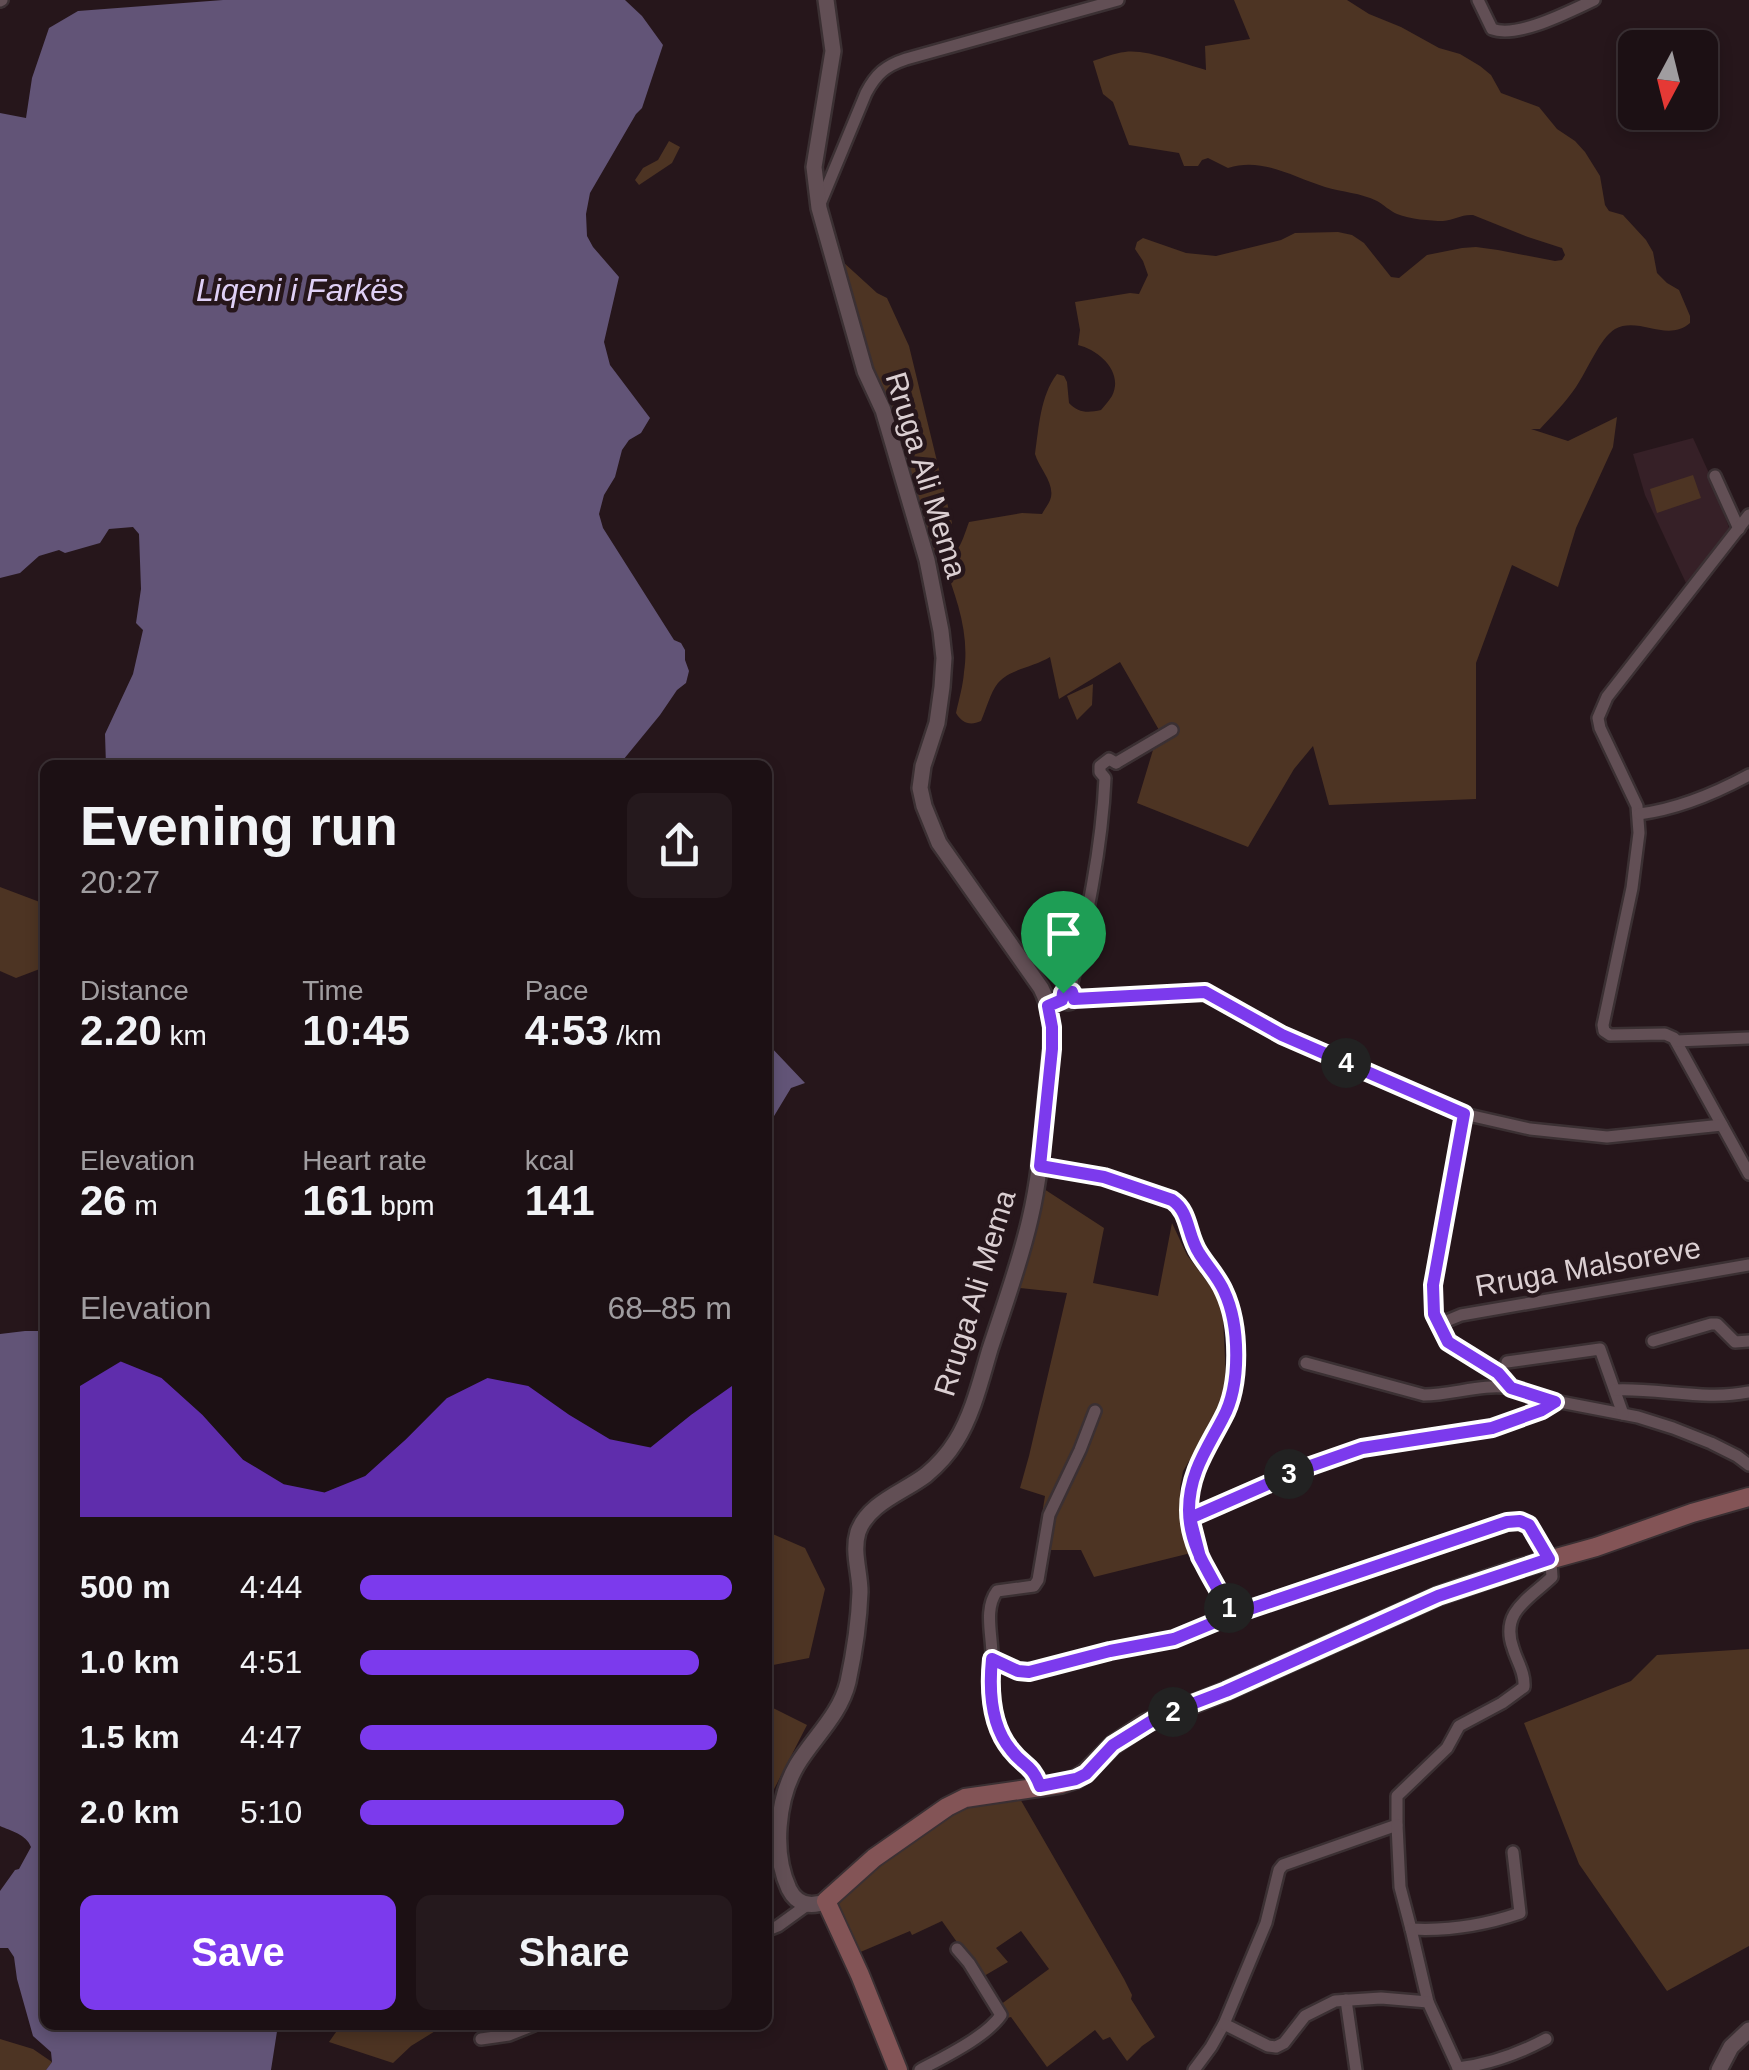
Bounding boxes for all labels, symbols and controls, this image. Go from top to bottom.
north arrow [1618,30,1718,130]
map controls [1618,30,1718,130]
water label: Liqeni i Farkës [196,272,404,308]
street label: Rruga Ali Mema [879,368,974,582]
button: share [627,793,732,898]
text: Evening run [80,795,398,857]
text: 20:27 [80,864,160,900]
pin [1021,891,1106,994]
icon: arrive [1036,906,1091,961]
text: Distance [80,975,189,1006]
text: Time [302,975,364,1006]
text: Pace [525,975,588,1006]
text: 2.20 [80,1007,162,1054]
text: 10:45 [302,1007,410,1054]
text: 4:53 [525,1007,609,1054]
text: km [162,1020,207,1051]
text: /km [609,1020,662,1051]
pin: 4 [1321,1038,1371,1088]
text: 4 [1338,1047,1354,1078]
text: Elevation [80,1145,195,1176]
text: Heart rate [302,1145,427,1176]
text: kcal [525,1145,574,1176]
text: 26 [80,1177,127,1224]
text: 161 [302,1177,372,1224]
text: 141 [525,1177,595,1224]
street label: Rruga Ali Mema [928,1186,1022,1400]
text: m [127,1190,158,1221]
text: bpm [372,1190,435,1221]
street label: Rruga Malsoreve [1473,1230,1703,1303]
text: Elevation [80,1290,212,1326]
text: 68–85 m [607,1290,732,1326]
pin: 3 [1264,1449,1314,1499]
text: 3 [1281,1458,1297,1489]
text: 500 m [80,1569,171,1605]
text: 4:44 [240,1569,302,1605]
pin: 1 [1204,1583,1254,1633]
text: 1 [1221,1592,1237,1623]
text: 1.0 km [80,1644,180,1680]
text: 4:51 [240,1644,302,1680]
pin: 2 [1148,1687,1198,1737]
text: 2 [1165,1696,1181,1727]
text: 1.5 km [80,1719,180,1755]
text: 4:47 [240,1719,302,1755]
text: 2.0 km [80,1794,180,1830]
text: 5:10 [240,1794,302,1830]
button: Save [80,1895,396,2010]
button: Share [416,1895,732,2010]

